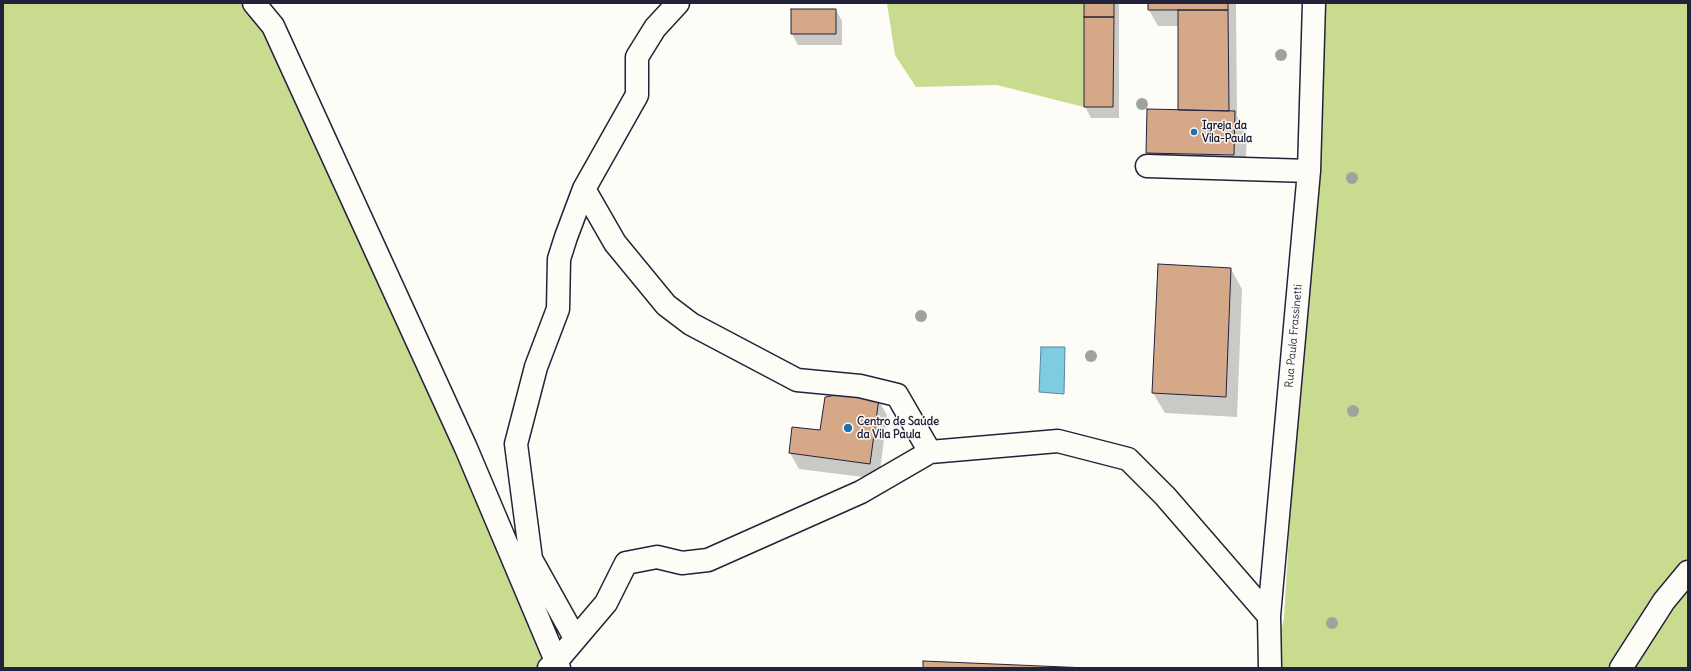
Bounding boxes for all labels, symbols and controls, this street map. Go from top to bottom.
place label: Igreja da Vila-Paula [1202,119,1252,145]
marker: Igreja da Vila-Paula [1189,127,1199,137]
street label: Rua Paula Frassinetti [1283,284,1305,388]
place label: Centro de Saúde da Vila Paula [857,415,939,441]
marker: Centro de Saúde da Vila Paula [842,422,854,434]

